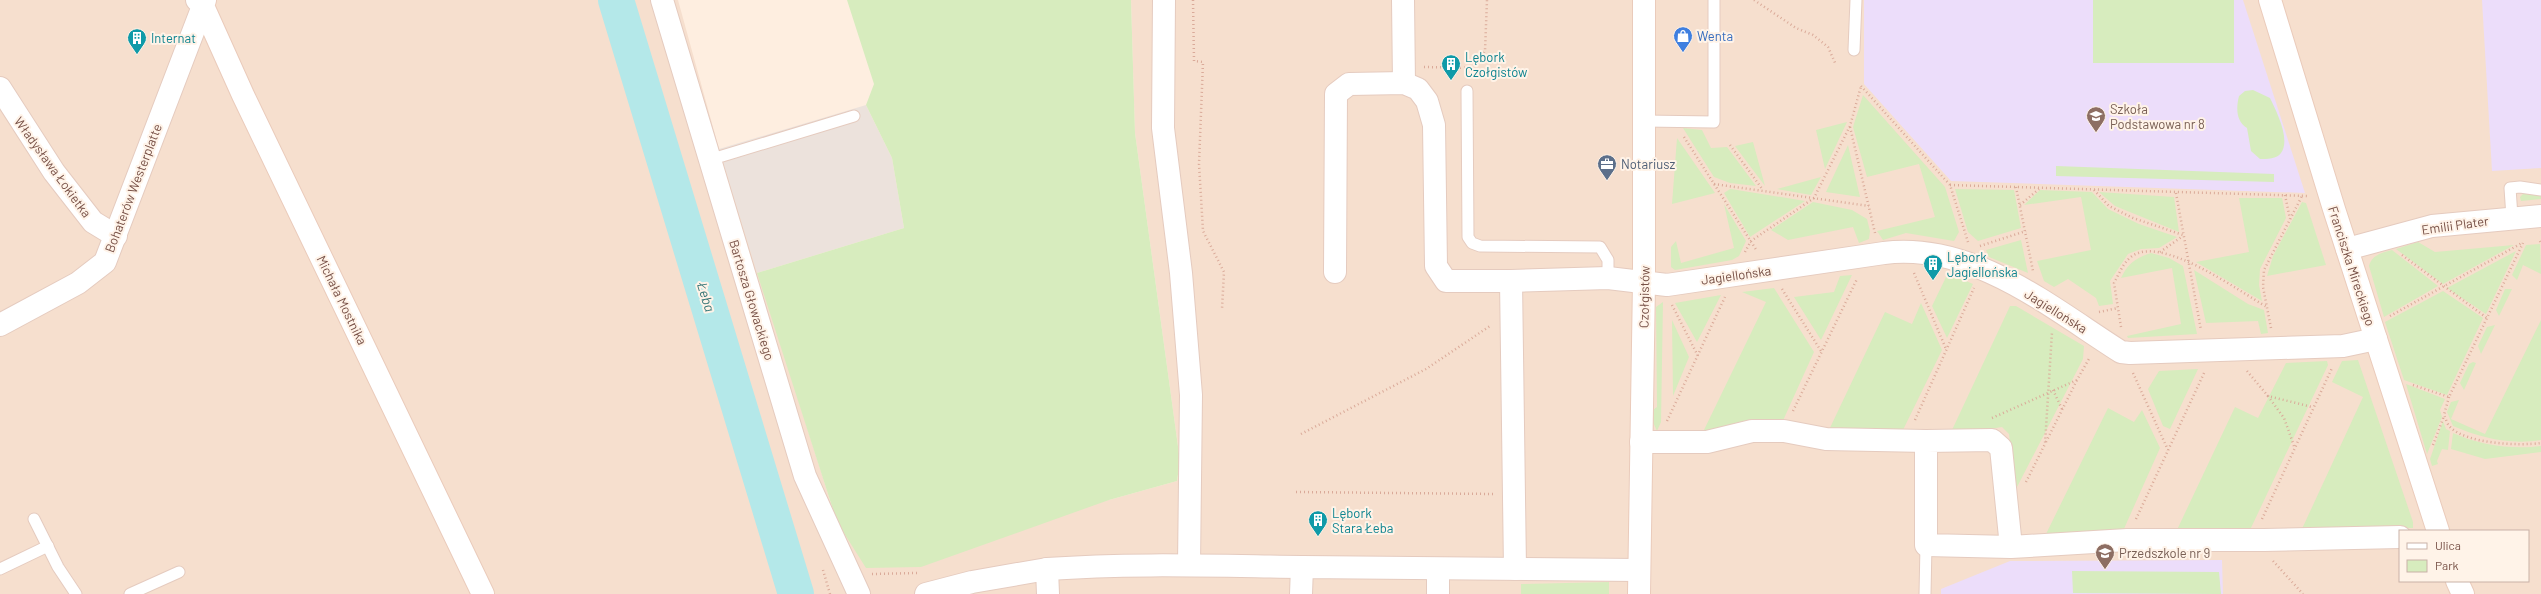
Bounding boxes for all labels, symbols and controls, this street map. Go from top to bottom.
shop icon: Wenta [1672,25,1694,53]
building icon: Internat [126,27,148,55]
place label: Wenta [1697,28,1733,44]
place label: Internat [151,30,196,46]
place label: Lębork Czołgistów [1465,49,1527,80]
building icon: Lębork Czołgistów [1440,53,1462,81]
place label: Szkoła Podstawowa nr 8 [2110,101,2205,132]
school or university icon: Szkoła Podstawowa nr 8 [2085,105,2107,133]
street label: Władysława Łokietka [11,114,95,220]
street label: Bohaterów Westerplatte [101,121,165,255]
office icon: Notariusz [1596,153,1618,181]
place label: Notariusz [1621,156,1675,172]
street label: Franciszka Mireckiego [2325,204,2379,328]
street label: Emilii Plater [2420,212,2490,238]
street label: Bartosza Głowackiego [726,238,778,362]
place label: Lębork Jagiellońska [1947,249,2018,280]
street label: Michała Mostnika [313,253,371,347]
building icon: Lębork Jagiellońska [1922,253,1944,281]
street label: Jagiellońska [1700,262,1772,288]
street label: Czołgistów [1635,266,1653,328]
water label: Łeba [694,279,719,314]
street label: Jagiellońska [2022,285,2090,337]
place label: Lębork Stara Łeba [1332,505,1393,536]
building icon: Lębork Stara Łeba [1307,509,1329,537]
legend [2399,530,2529,582]
text: Ulica [2435,538,2461,552]
school or university icon: Przedszkole nr 9 [2094,542,2116,570]
place label: Przedszkole nr 9 [2119,545,2210,561]
text: Park [2435,558,2459,572]

